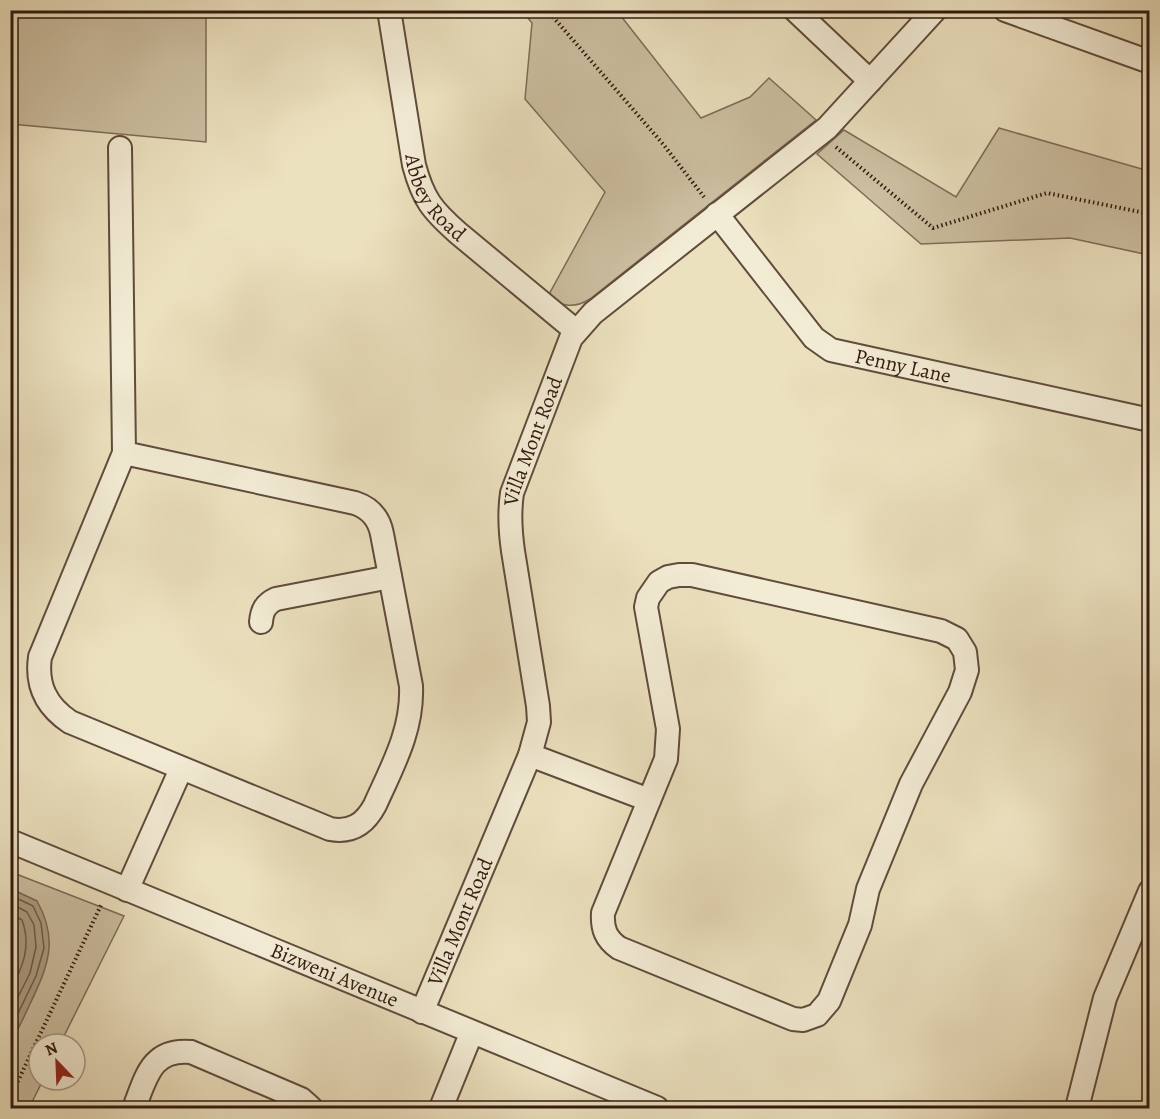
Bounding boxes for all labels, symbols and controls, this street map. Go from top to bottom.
street label: Abbey Road [398,151,472,248]
street label: Penny Lane [852,342,954,390]
street label: Villa Mont Road [496,372,569,508]
street label: Villa Mont Road [420,853,500,991]
street label: Bizweni Avenue [266,936,403,1014]
north arrow [27,1032,87,1092]
text: N [42,1037,62,1062]

